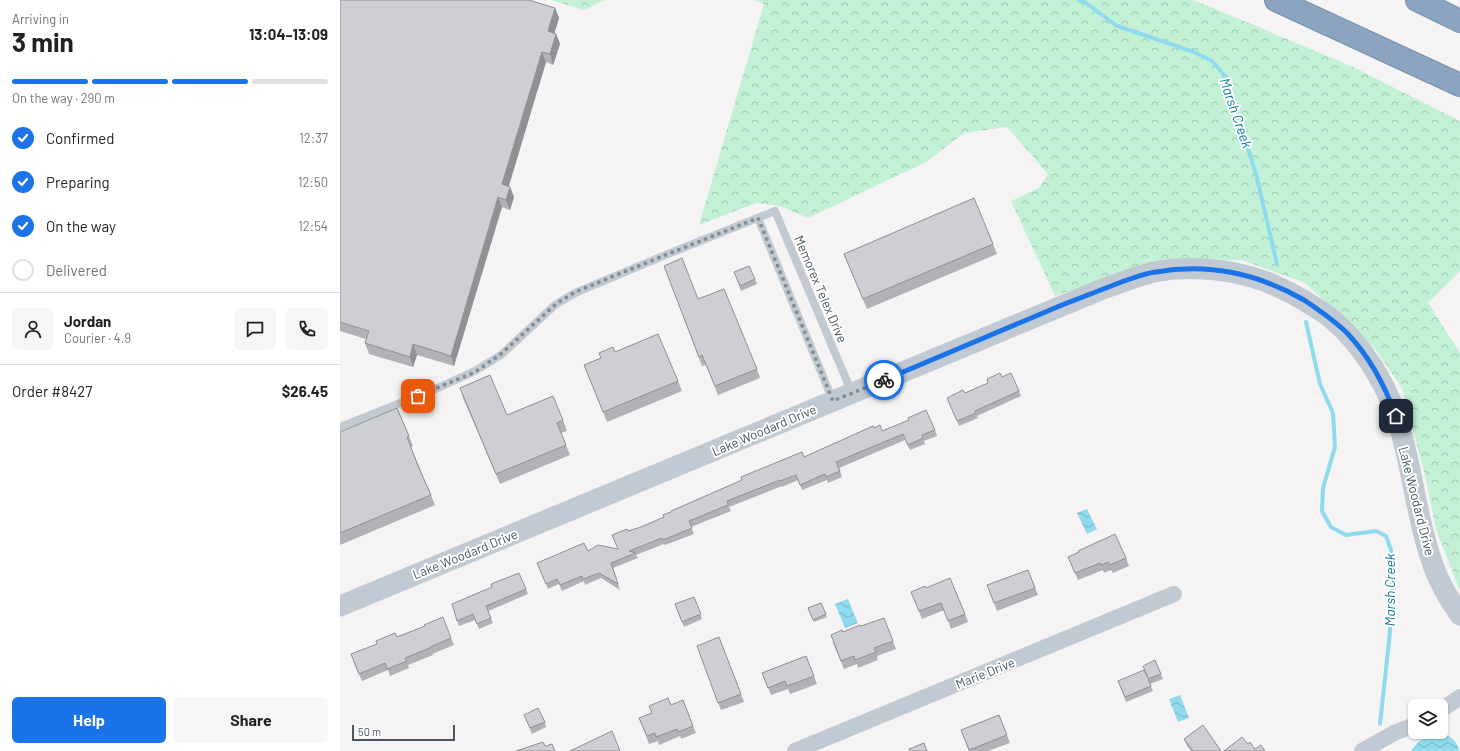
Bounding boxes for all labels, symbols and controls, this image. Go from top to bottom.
text: Arriving in [12,11,69,27]
text: 13:04–13:09 [249,25,328,43]
text: 3 min [12,26,74,57]
water label: Marsh Creek [1217,76,1256,150]
text: On the way · 290 m [12,90,115,106]
icon: check [12,127,34,149]
text: Confirmed [46,129,114,147]
text: 12:37 [299,130,328,146]
icon: check [12,171,34,193]
text: Preparing [46,173,110,191]
text: 12:50 [298,174,328,190]
icon: check [12,215,34,237]
text: On the way [46,217,116,235]
text: 12:54 [298,218,328,234]
street label: Memorex Telex Drive [791,233,851,345]
text: Delivered [46,261,107,279]
button: person [12,308,54,350]
button: chat [234,308,276,350]
button: phone [286,308,328,350]
text: Jordan [64,312,111,330]
text: Courier · 4.9 [64,330,131,346]
courier [864,360,904,400]
icon: bike [873,369,895,391]
pin [401,379,435,413]
text: Order #8427 [12,382,92,400]
text: $26.45 [282,382,328,400]
icon: bag [407,385,429,407]
pin [1379,399,1413,433]
street label: Lake Woodard Drive [709,401,819,459]
icon: home [1385,405,1407,427]
street label: Lake Woodard Drive [1396,445,1438,557]
street label: Lake Woodard Drive [410,526,520,582]
water label: Marsh Creek [1381,553,1398,627]
street label: Marie Drive [953,654,1017,692]
button: Help [12,697,166,743]
button: Share [174,697,328,743]
map controls [1408,699,1448,739]
button: layers [1408,699,1448,739]
scale bar [352,723,455,742]
text: 50 m [358,725,381,738]

